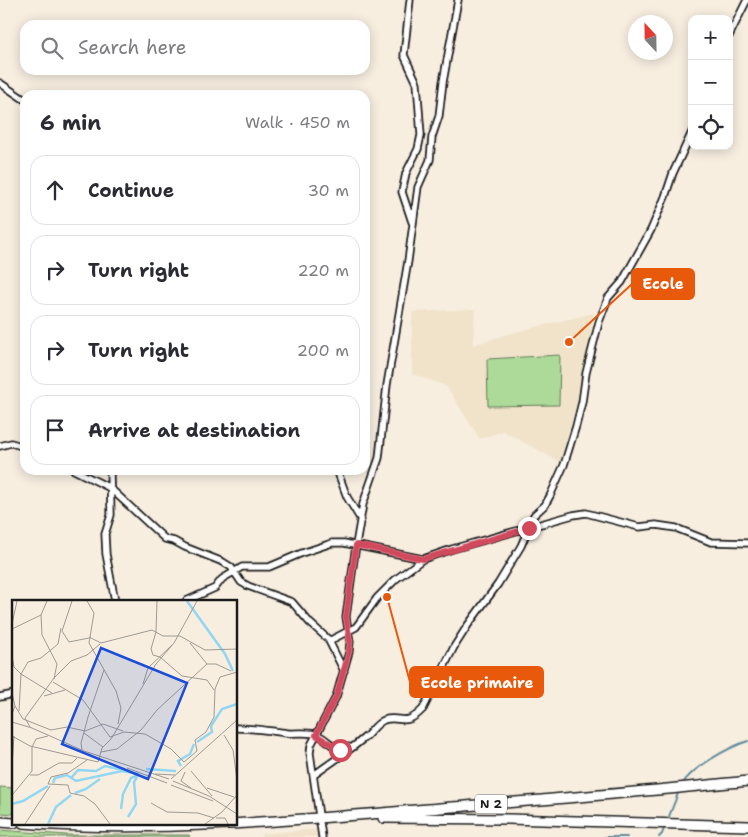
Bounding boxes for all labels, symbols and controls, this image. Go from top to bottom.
north arrow [628,15,673,60]
map controls [688,15,733,150]
button: + [688,15,733,60]
search box [20,20,370,75]
icon: search [38,34,66,62]
text: Search here [78,35,187,60]
button: − [688,60,733,105]
button: locate [688,105,733,150]
text: 6 min [40,109,101,137]
text: Walk · 450 m [245,112,350,133]
icon: ahead [41,176,69,204]
text: Continue [88,178,174,203]
text: 30 m [308,180,349,201]
icon: right [41,256,69,284]
text: Turn right [88,258,189,283]
text: 220 m [297,260,349,281]
callout: Ecole [632,269,694,299]
text: Ecole [642,274,684,294]
icon: right [41,336,69,364]
text: Turn right [88,338,189,363]
text: 200 m [297,340,349,361]
icon: arrive [41,416,69,444]
text: Arrive at destination [88,418,300,443]
route end [518,517,541,540]
inset map [12,600,238,824]
callout: Ecole primaire [410,667,543,697]
text: Ecole primaire [421,673,533,693]
route start [329,739,352,762]
road number: N 2 [475,794,507,814]

